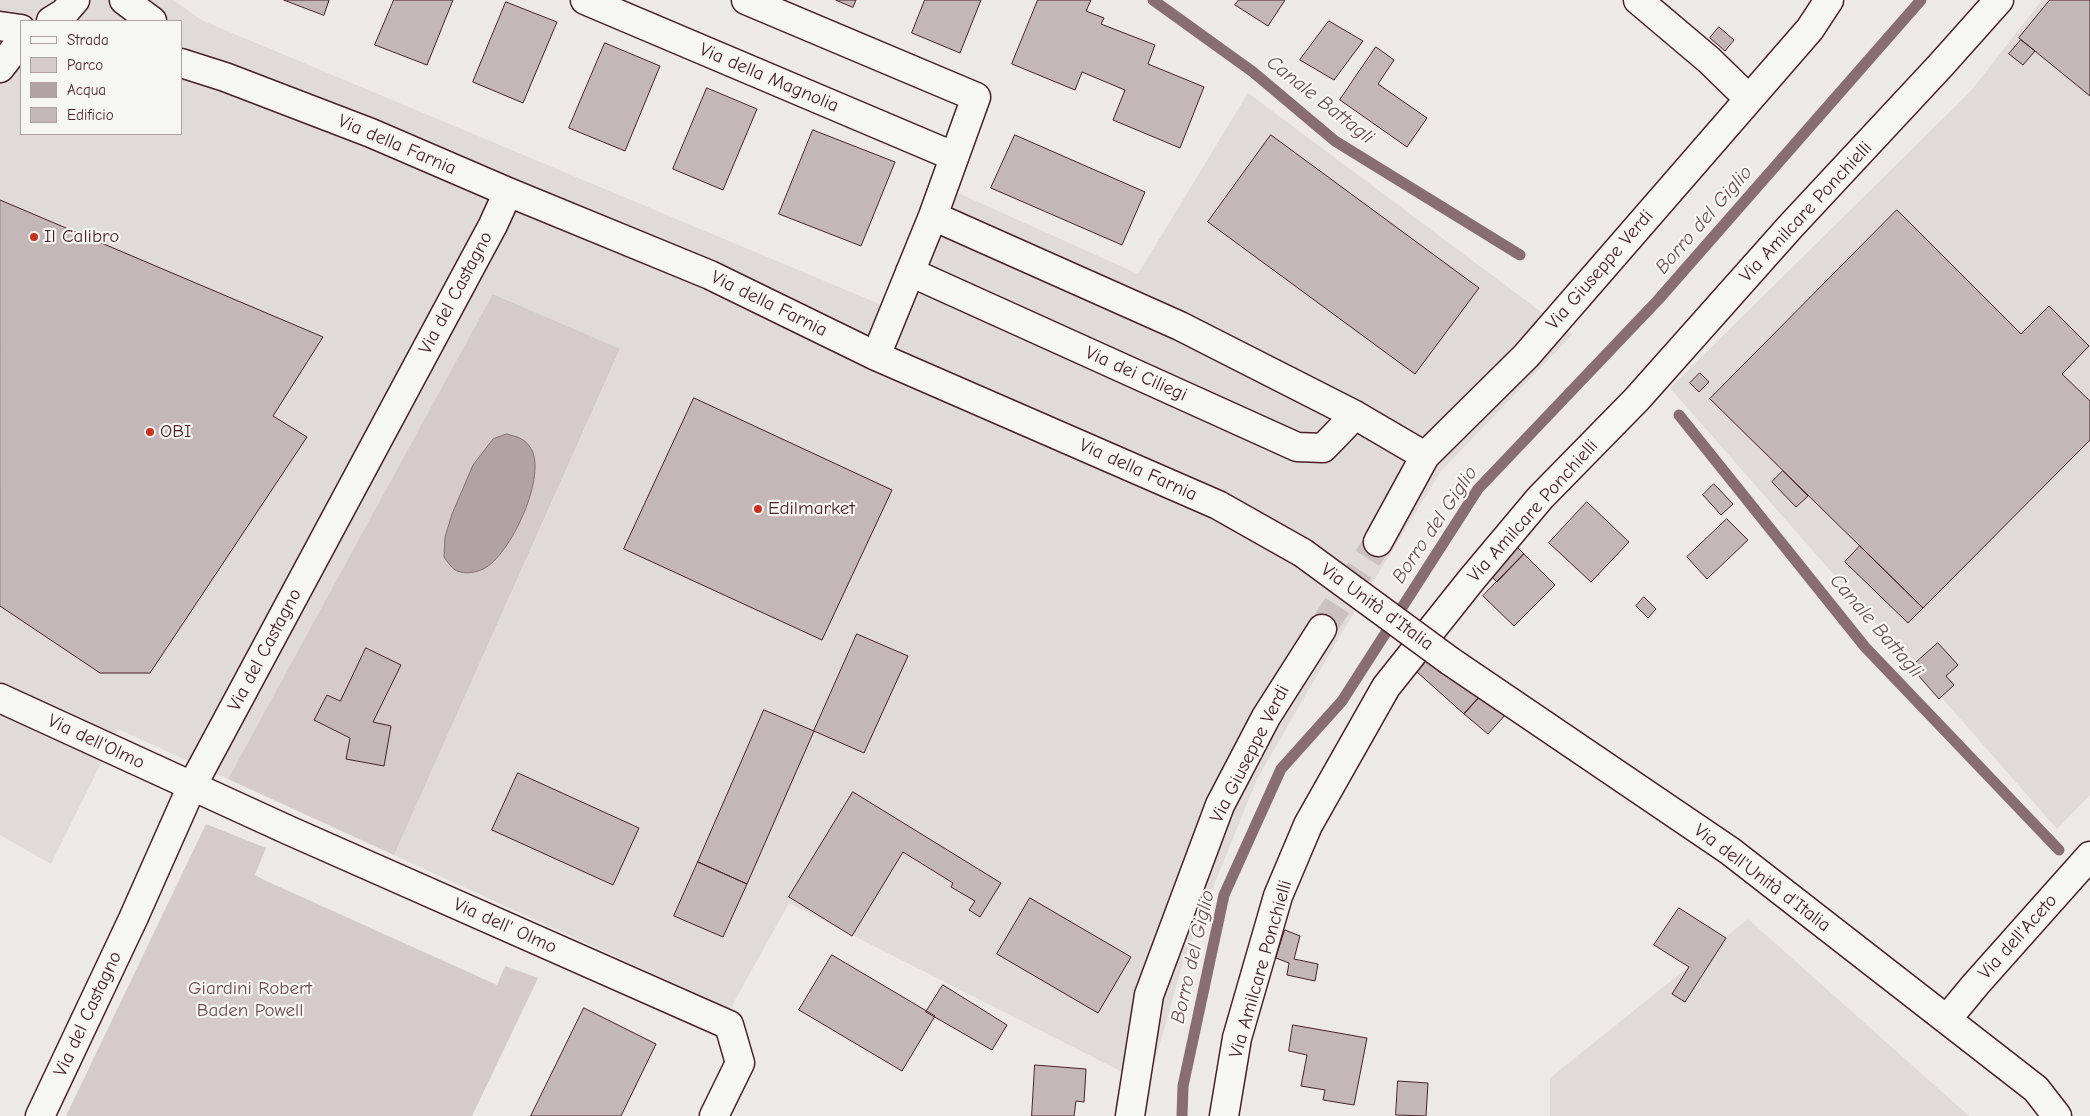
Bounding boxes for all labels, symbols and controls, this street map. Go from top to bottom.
legend [20,20,182,135]
text: Strada [67,31,109,49]
street label: Via della Magnolia [696,38,842,118]
water label: Canale Battagli [1262,51,1378,149]
text: Parco [67,56,103,74]
text: Acqua [67,81,106,99]
text: Edificio [67,106,114,124]
street label: Via della Farnia [334,110,460,180]
street label: Via Amilcare Ponchielli [1735,137,1877,287]
water label: Borro del Giglio [1650,161,1758,279]
street label: Via Giuseppe Verdi [1542,205,1658,335]
place label: Il Calibro [44,226,119,248]
street label: Via del Castagno [414,228,498,358]
marker: Il Calibro [28,231,40,243]
street label: Via della Farnia [707,266,831,342]
street label: Via dei Ciliegi [1081,341,1191,407]
place label: OBI [160,421,191,443]
marker: OBI [144,426,156,438]
street label: Via della Farnia [1076,434,1200,506]
street label: Via Amilcare Ponchielli [1463,435,1603,587]
water label: Borro del Giglio [1387,462,1483,588]
place label: Edilmarket [768,498,855,520]
marker: Edilmarket [752,503,764,515]
street label: Via Unità d'Italia [1316,558,1438,656]
water label: Canale Battagli [1824,569,1928,683]
street label: Via del Castagno [223,585,307,715]
street label: Via Giuseppe Verdi [1205,681,1295,827]
street label: Via dell'Olmo [44,710,148,774]
street label: Via dell'Unità d'Italia [1689,819,1835,937]
street label: Via Amilcare Ponchielli [1225,877,1297,1061]
water label: Borro del Giglio [1166,888,1220,1026]
street label: Via dell'Aceto [1974,890,2062,984]
street label: Via dell' Olmo [450,893,560,959]
street label: Via del Castagno [49,948,127,1080]
park label: Giardini Robert Baden Powell [188,978,312,1022]

